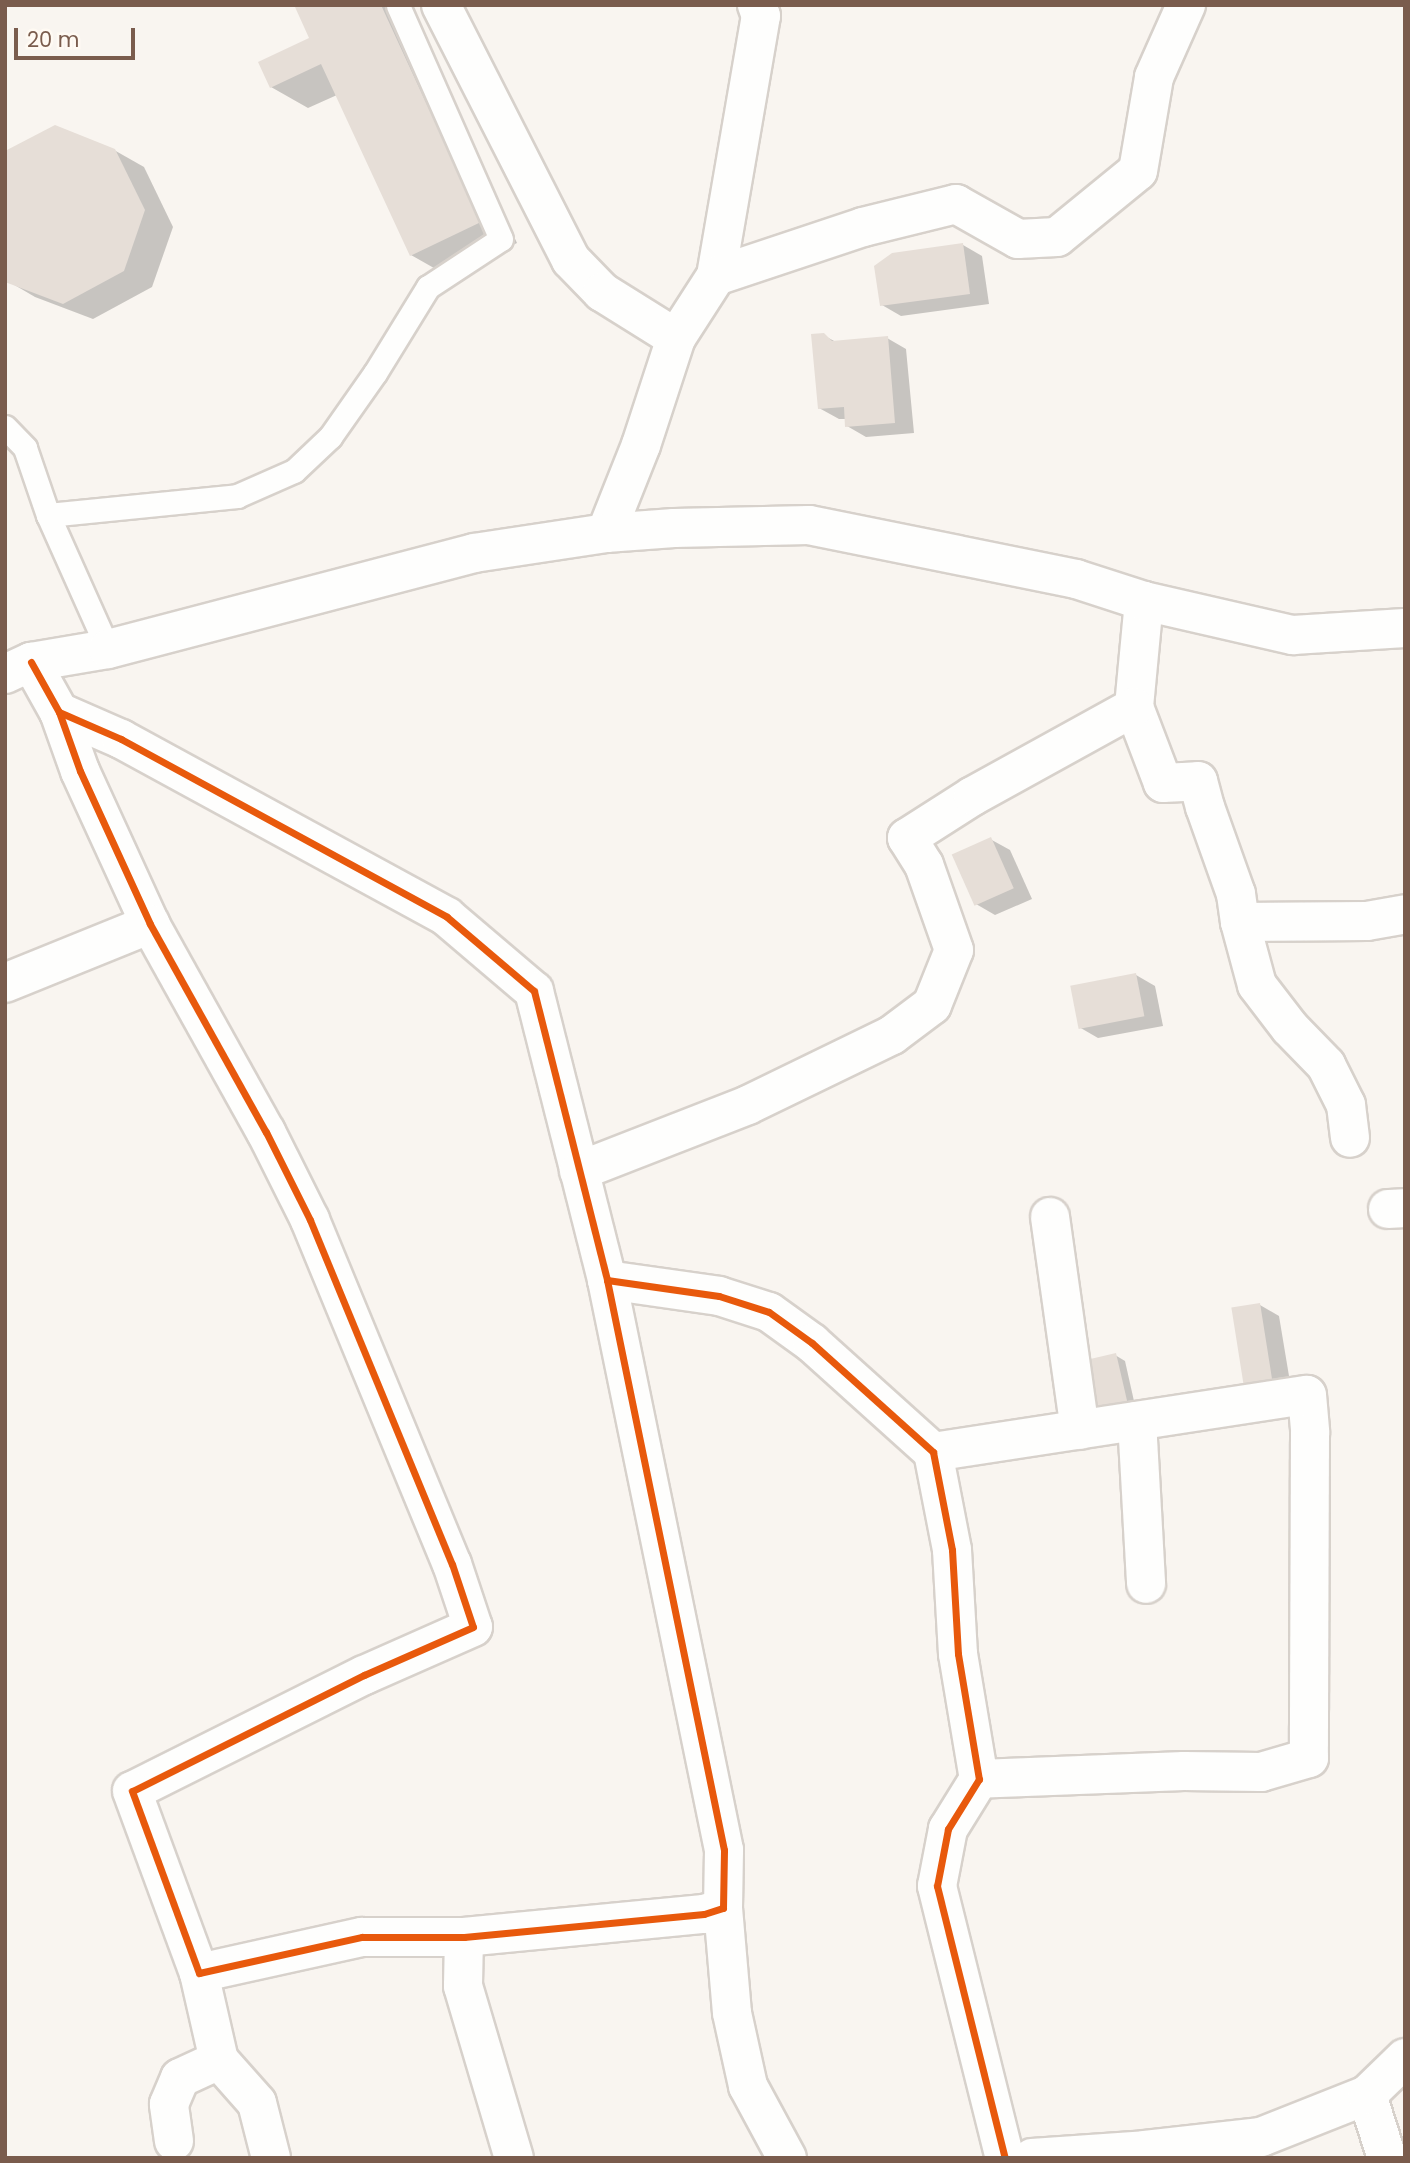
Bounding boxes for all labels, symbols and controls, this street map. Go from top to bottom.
scale bar [18,14,138,58]
text: 20 m [27,25,80,54]

